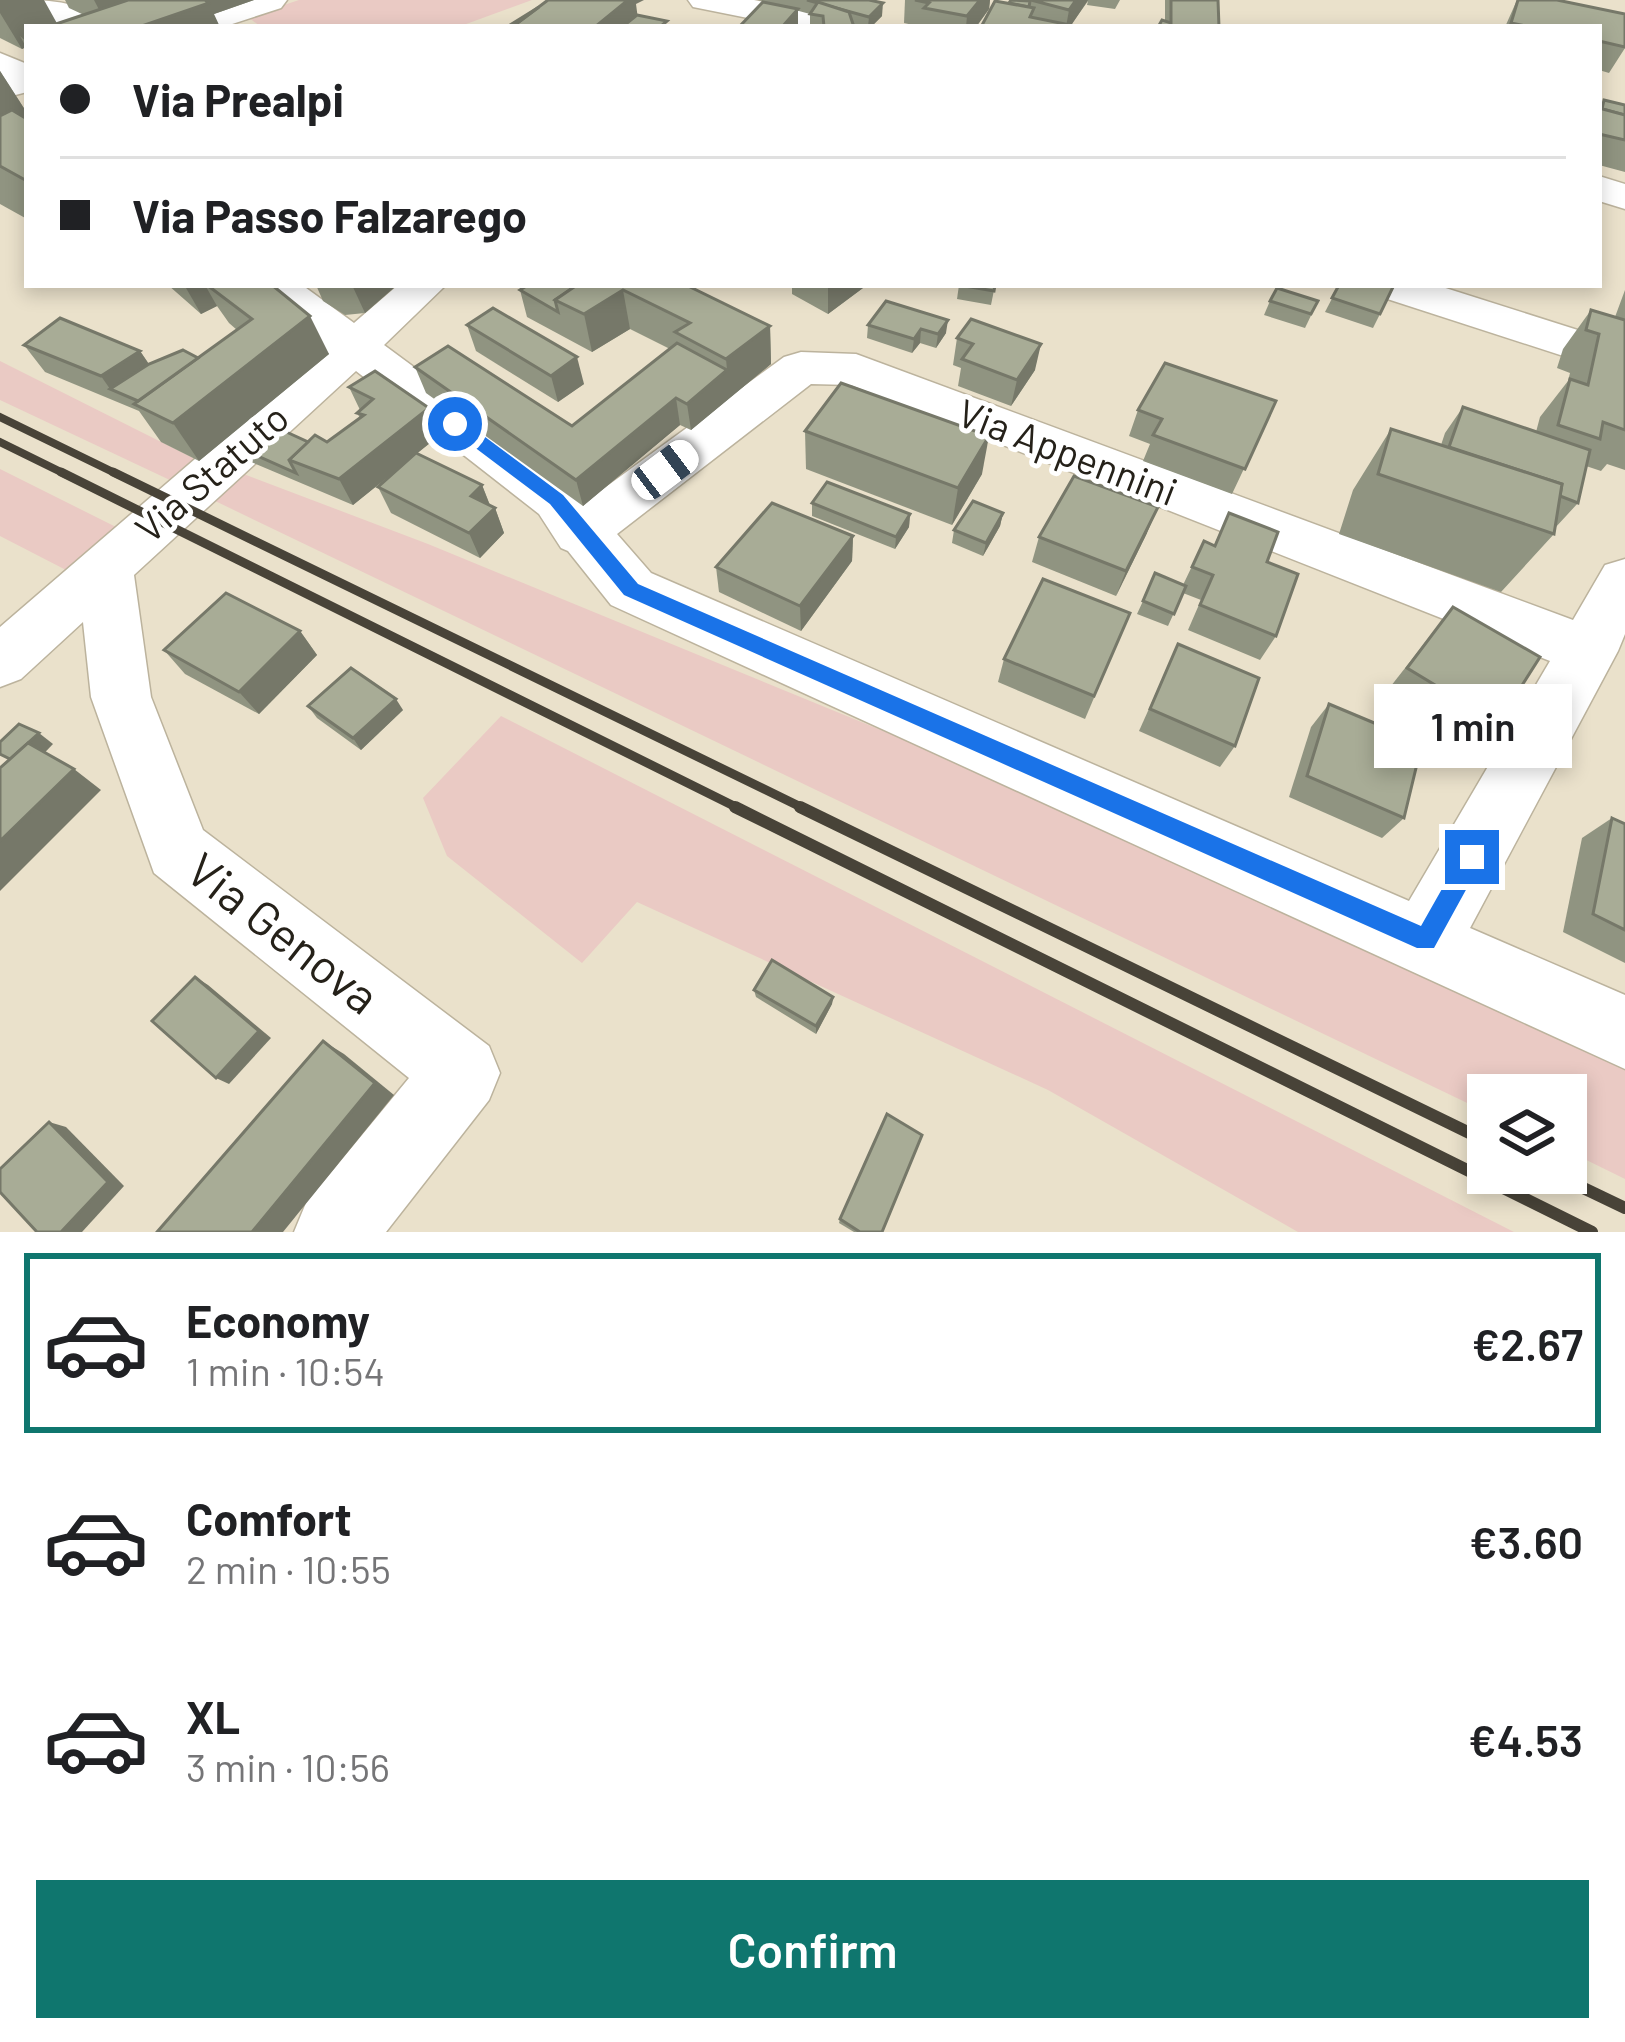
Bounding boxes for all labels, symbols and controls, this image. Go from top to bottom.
text: Via Prealpi [132,72,344,126]
text: Via Passo Falzarego [132,188,527,242]
street label: Via Appennini [952,388,1184,514]
street label: Via Statuto [125,393,297,551]
route start [428,397,482,451]
car [625,434,705,506]
callout: 1 min [1373,683,1571,767]
text: 1 min [1430,702,1516,749]
route end [1445,830,1499,884]
street label: Via Genova [177,839,391,1025]
map controls [1467,1074,1587,1194]
button: layers [1467,1074,1587,1194]
icon: car [42,1289,150,1397]
text: Economy [186,1293,370,1347]
text: €2.67 [1472,1316,1583,1370]
text: 1 min · 10:54 [186,1347,385,1394]
icon: car [42,1487,150,1595]
text: Comfort [186,1491,352,1545]
text: €3.60 [1469,1514,1583,1568]
text: 2 min · 10:55 [186,1545,391,1592]
icon: car [42,1685,150,1793]
text: XL [186,1689,240,1743]
text: €4.53 [1468,1712,1583,1766]
text: 3 min · 10:56 [186,1743,390,1790]
button: Confirm [36,1880,1589,2018]

